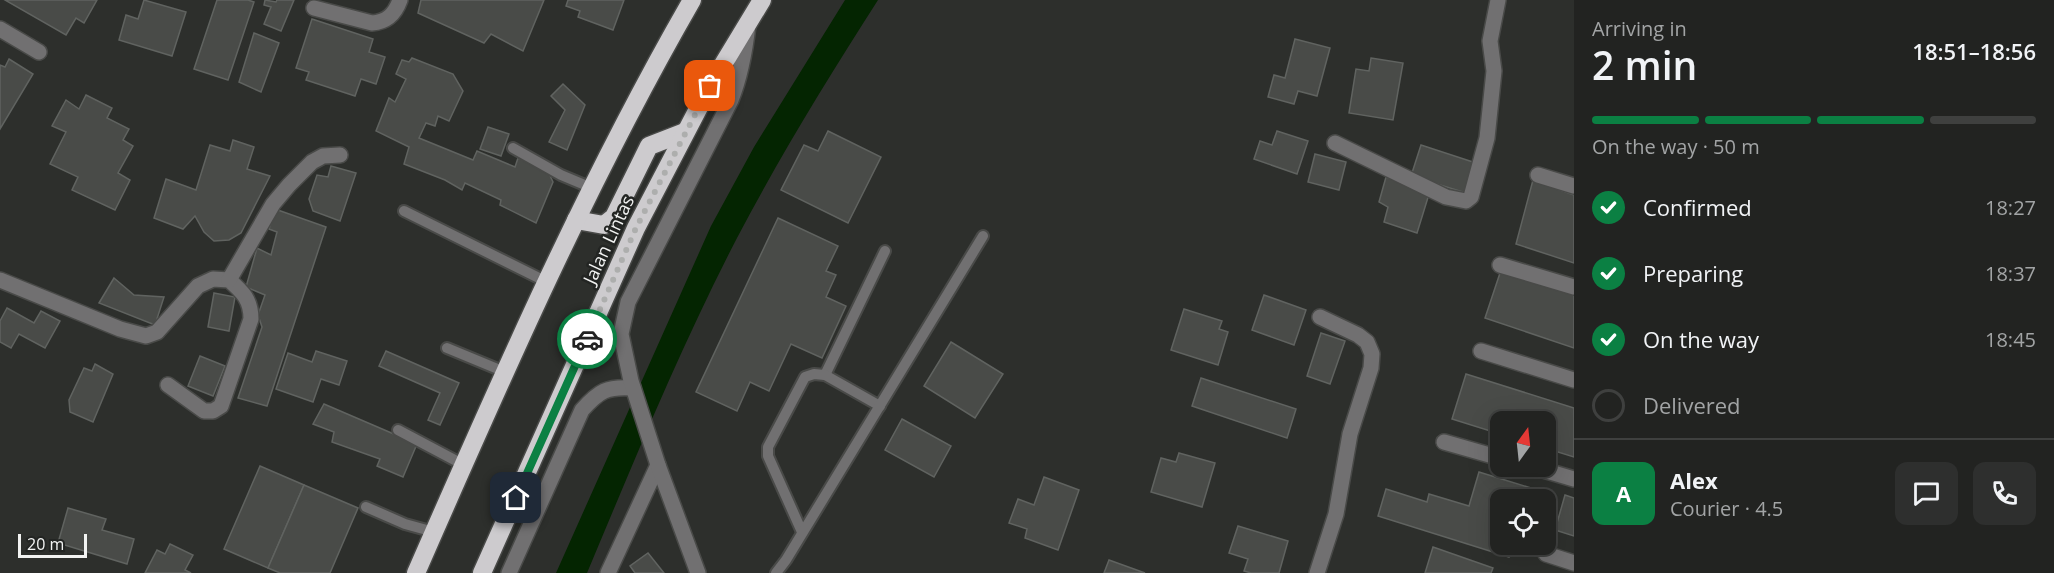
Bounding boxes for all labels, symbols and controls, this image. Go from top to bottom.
text: Arriving in [1592,15,1687,42]
text: 18:51–18:56 [1912,36,2036,66]
text: 2 min [1592,38,1697,91]
pin [684,60,735,111]
icon: bag [693,69,726,102]
text: On the way · 50 m [1592,133,1760,160]
street label: Jalan Lintas [576,191,639,290]
icon: check [1592,191,1625,224]
text: Confirmed [1643,192,1752,222]
text: 18:27 [1985,194,2036,221]
icon: check [1592,257,1625,290]
text: Preparing [1643,258,1743,288]
text: 18:37 [1985,260,2036,287]
courier [557,309,617,369]
icon: car [571,323,604,356]
icon: check [1592,323,1625,356]
text: On the way [1643,324,1759,354]
text: 18:45 [1985,326,2036,353]
text: Delivered [1643,390,1741,420]
north arrow [1490,411,1556,477]
map controls [1490,411,1556,555]
button: chat [1895,462,1958,525]
button: phone [1973,462,2036,525]
text: Alex [1670,465,1718,495]
pin [490,472,541,523]
text: A [1616,478,1631,508]
icon: home [499,481,532,514]
button: locate [1490,489,1556,555]
text: Courier · 4.5 [1670,495,1783,522]
scale bar [18,531,87,558]
text: 20 m [27,533,64,555]

